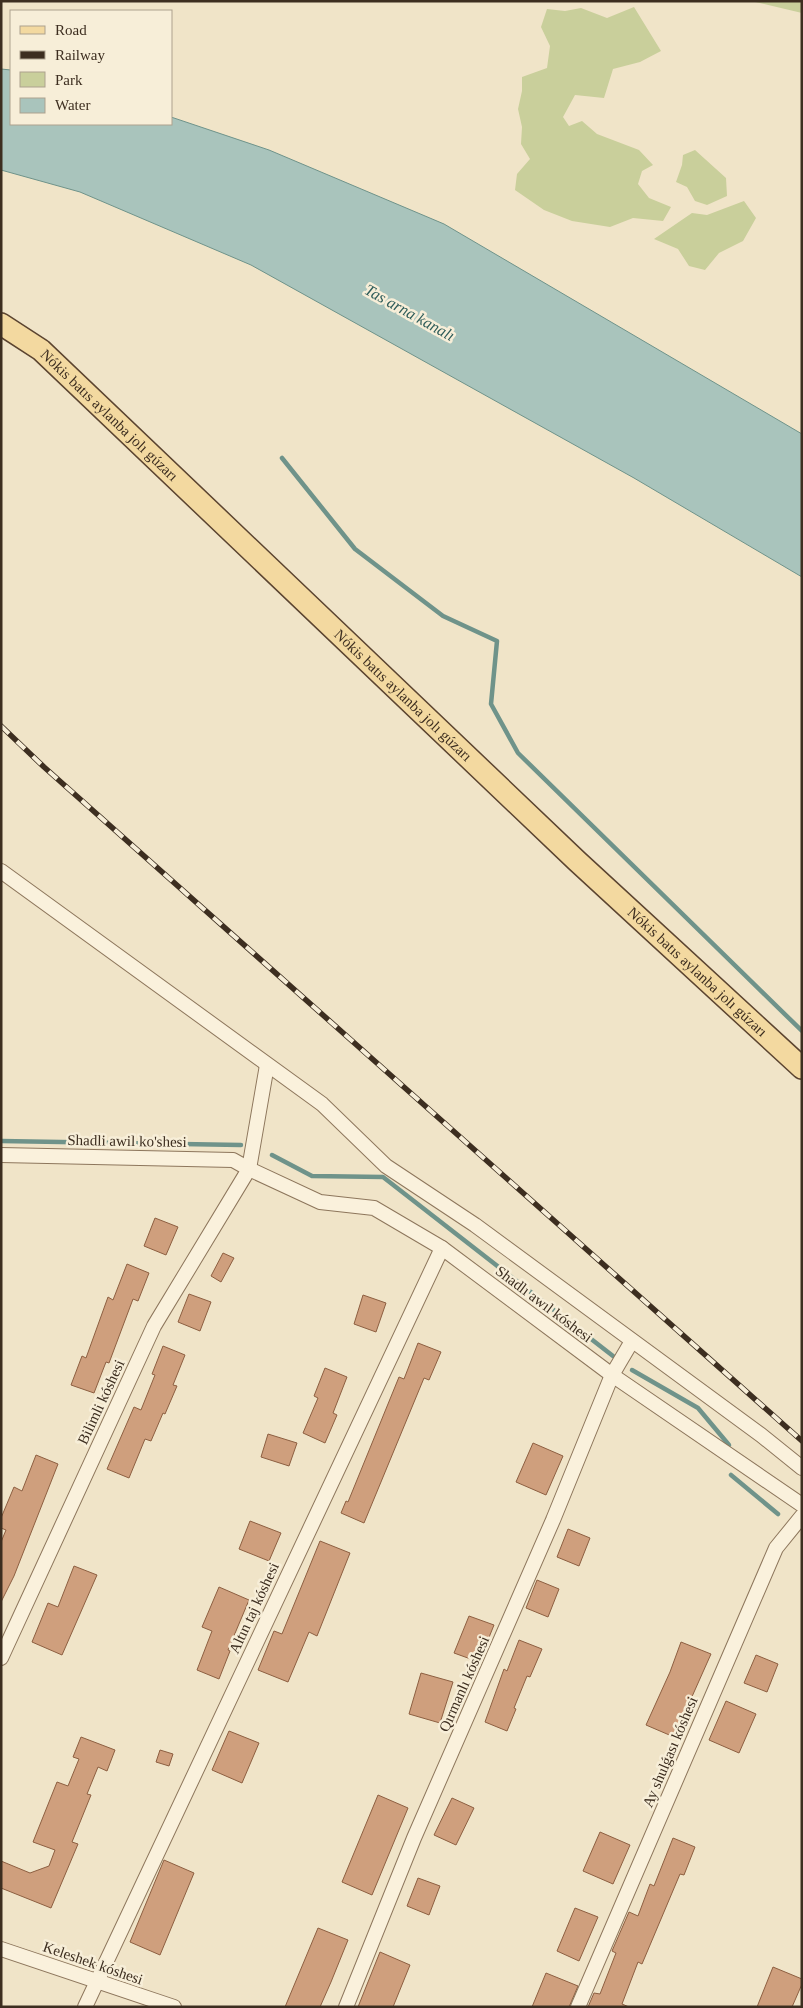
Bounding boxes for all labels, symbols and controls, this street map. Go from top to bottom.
legend [10,10,172,125]
text: Road [55,22,87,38]
text: Railway [55,47,105,63]
text: Park [55,72,83,88]
text: Water [55,97,90,113]
water label: Tas arna kanalı [362,281,458,344]
street label: Nókis batıs aylanba jolı gúzarı [37,346,181,484]
street label: Nókis batıs aylanba jolı gúzarı [331,626,475,764]
street label: Nókis batıs aylanba jolı gúzarı [625,904,770,1040]
street label: Shadli awil ko'shesi [67,1132,187,1150]
street label: Shadlı awıl kóshesi [493,1263,595,1345]
street label: Bilimli kóshesi [74,1357,128,1447]
street label: Altın taj kóshesi [226,1560,282,1656]
street label: Qırmanlı kóshesi [436,1634,492,1734]
street label: Ay shulǵası kóshesi [639,1694,701,1810]
street label: Keleshek kóshesi [41,1938,145,1988]

